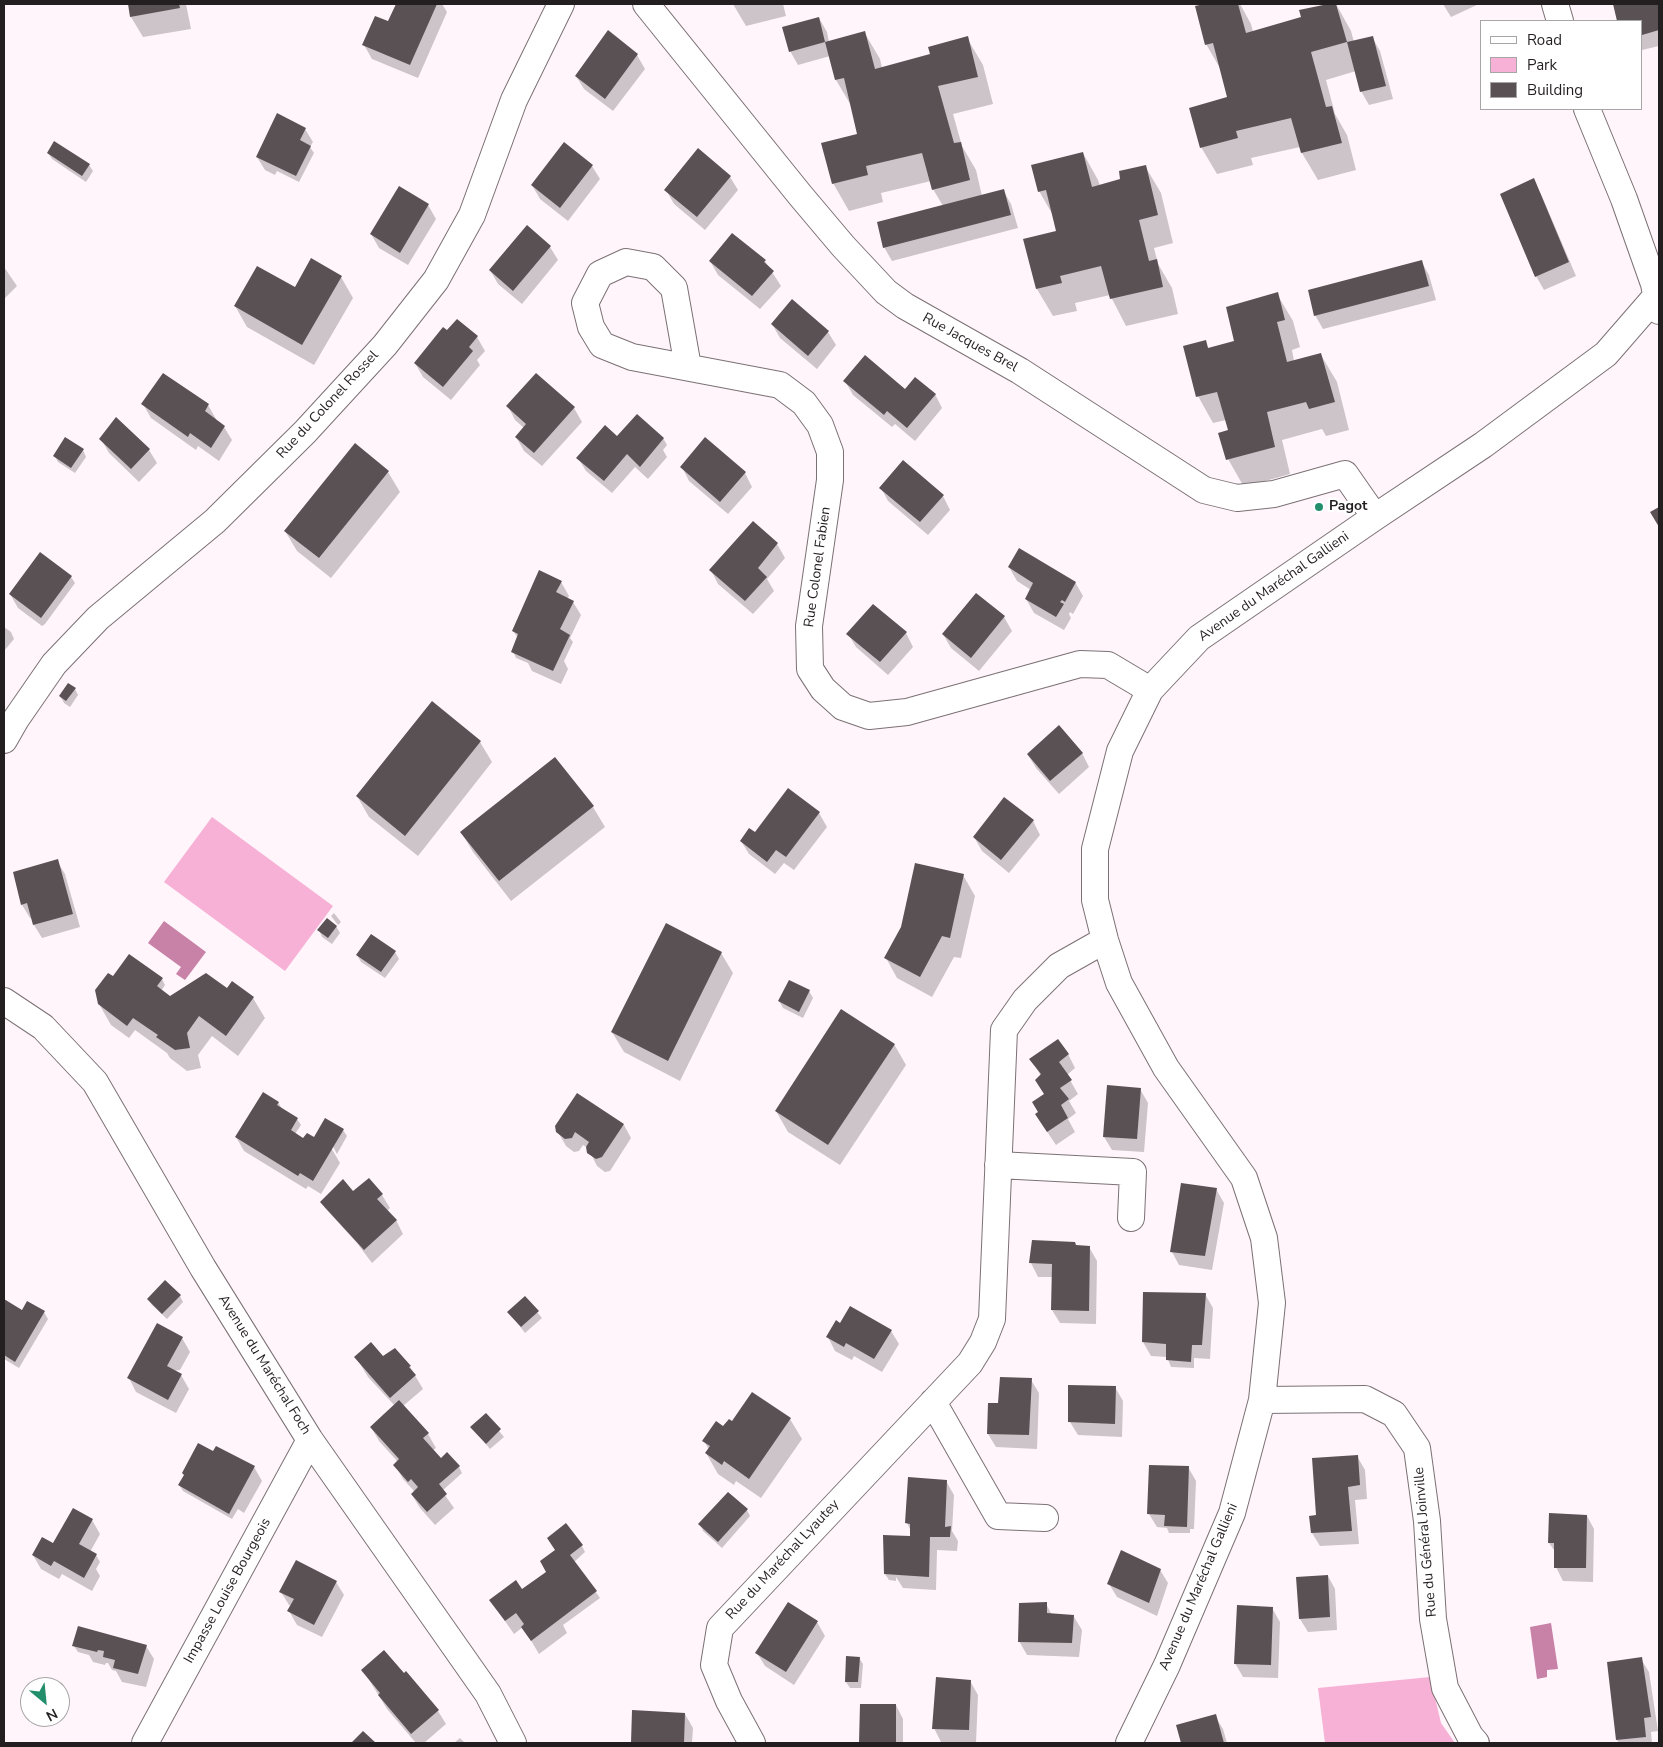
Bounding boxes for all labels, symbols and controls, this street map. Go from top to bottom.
legend [1480,20,1643,110]
text: Road [1527,30,1562,50]
text: Park [1527,55,1557,75]
text: Building [1527,80,1583,100]
street label: Rue Jacques Brel [919,310,1021,376]
street label: Rue du Colonel Rossel [274,347,382,463]
place label: Pagot [1329,499,1367,515]
marker: Pagot [1313,501,1325,513]
street label: Rue Colonel Fabien [801,506,835,628]
street label: Avenue du Maréchal Gallieni [1195,529,1353,645]
street label: Avenue du Maréchal Foch [214,1292,314,1438]
street label: Rue du Général Joinville [1411,1466,1441,1618]
street label: Rue du Maréchal Lyautey [723,1497,843,1623]
street label: Avenue du Maréchal Gallieni [1156,1501,1242,1673]
street label: Impasse Louise Bourgeois [181,1516,275,1666]
north arrow [20,1677,70,1727]
text: N [43,1704,61,1726]

